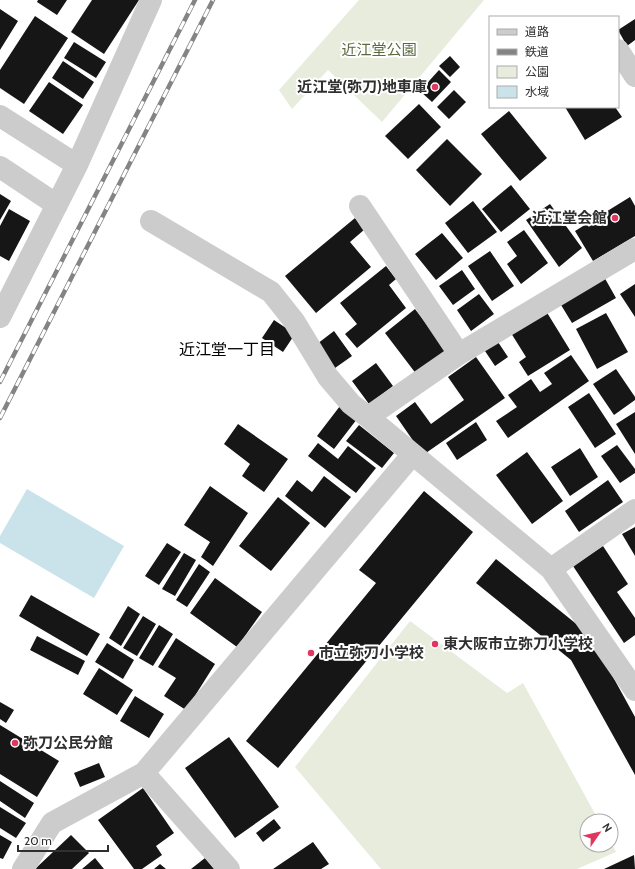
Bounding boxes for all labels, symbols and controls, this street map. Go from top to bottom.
legend [489,16,619,108]
text: 道路 [525,24,549,39]
park label: 近江堂公園 [341,41,417,59]
text: 鉄道 [525,44,549,59]
text: 公園 [525,64,549,79]
place label: 近江堂(弥刀)地車庫 [297,78,427,96]
marker: 近江堂(弥刀)地車庫 [430,82,440,92]
text: 水域 [525,84,549,99]
place label: 近江堂会館 [532,209,607,227]
marker: 近江堂会館 [610,213,620,223]
district label: 近江堂一丁目 [179,340,275,359]
place label: 東大阪市立弥刀小学校 [443,635,593,653]
marker: 東大阪市立弥刀小学校 [430,639,440,649]
place label: 市立弥刀小学校 [319,644,424,662]
marker: 市立弥刀小学校 [306,648,316,658]
place label: 弥刀公民分館 [23,734,113,752]
marker: 弥刀公民分館 [10,738,20,748]
north arrow [579,813,619,853]
text: N [599,820,615,835]
scale bar [18,827,108,853]
text: 20 m [24,833,52,848]

